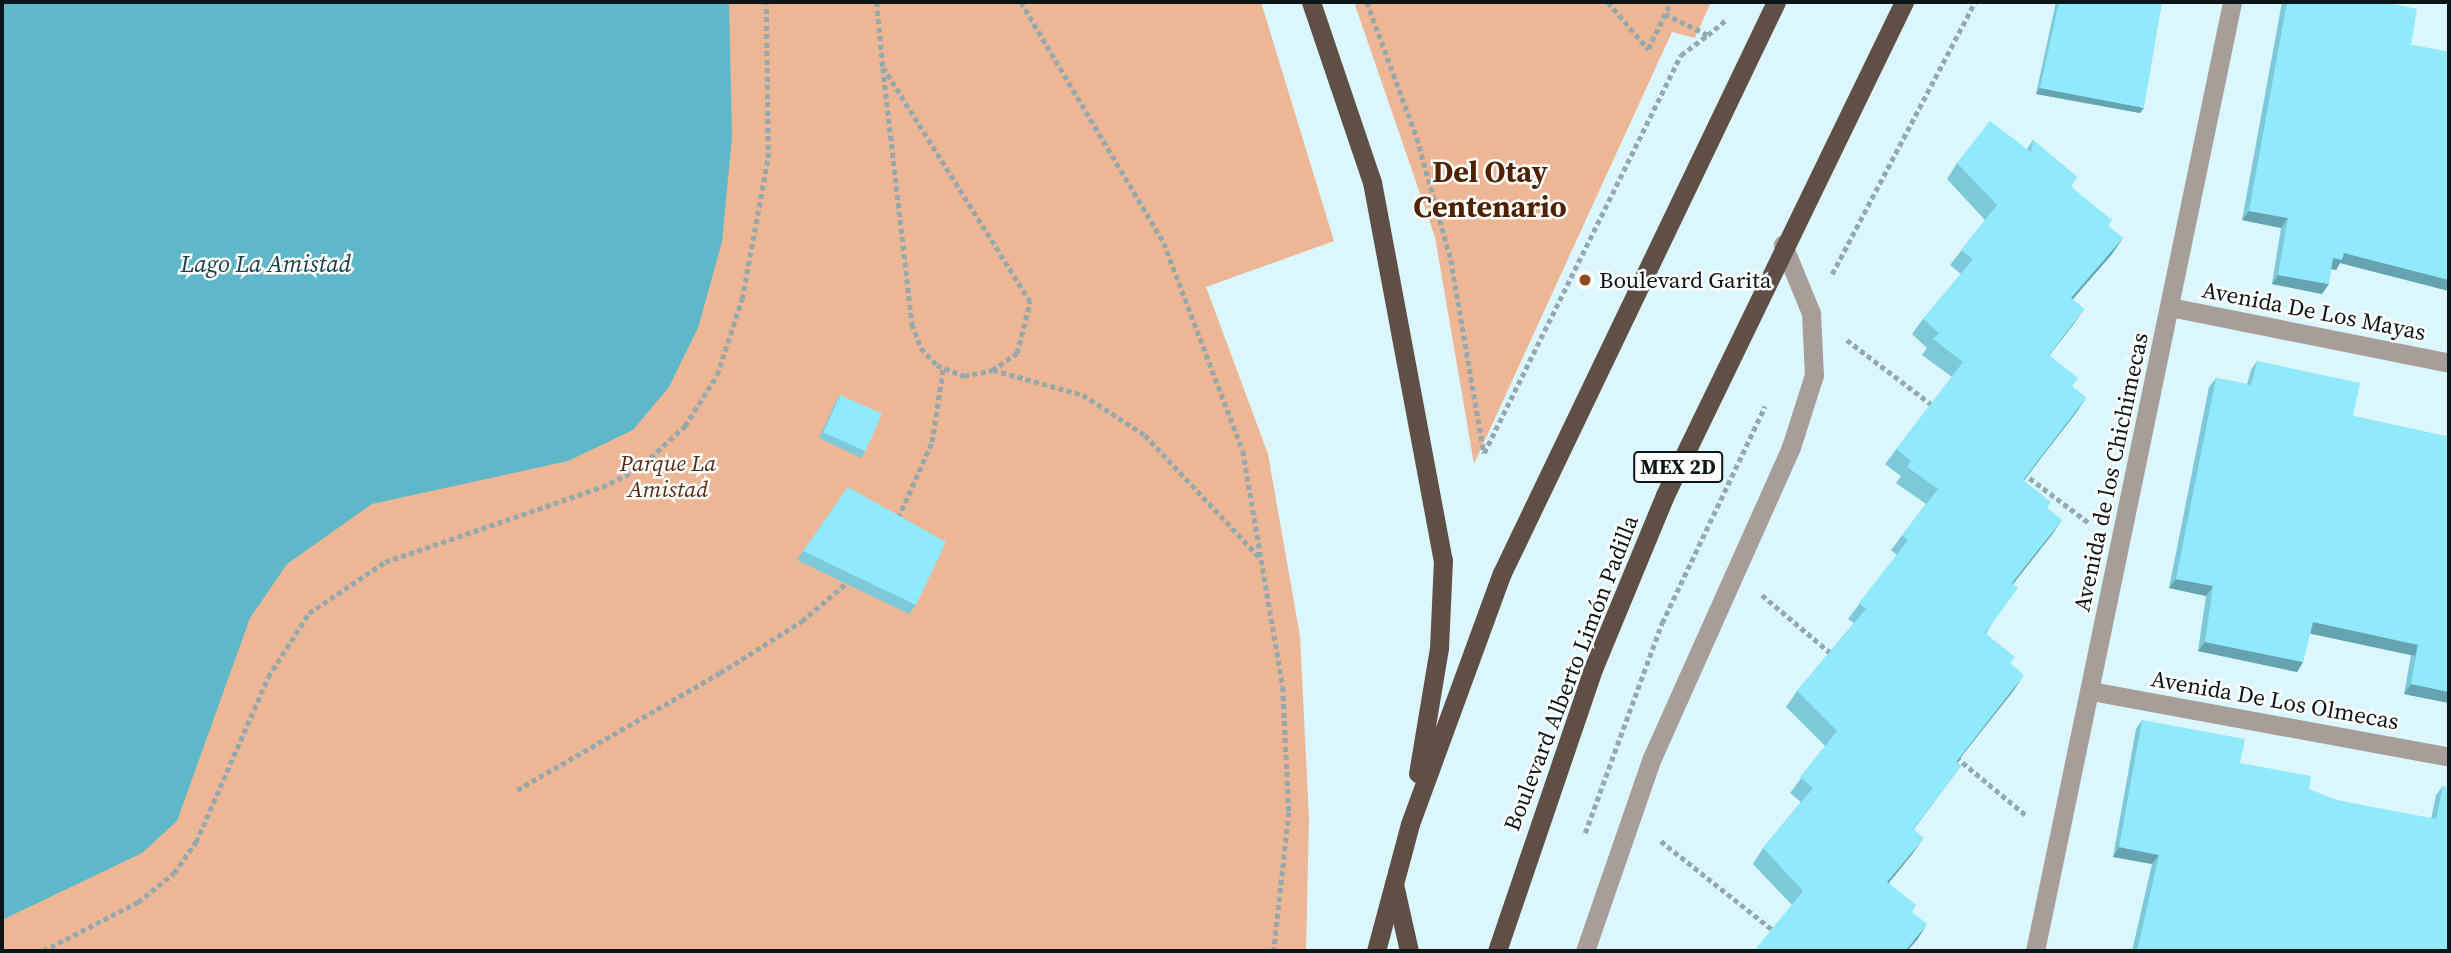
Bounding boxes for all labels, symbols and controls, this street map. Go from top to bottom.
district label: Del Otay Centenario [1413,154,1567,224]
water label: Lago La Amistad [181,250,351,278]
place label: Boulevard Garita [1599,266,1771,294]
marker: Boulevard Garita [1577,272,1593,288]
street label: Avenida De Los Mayas [2200,276,2428,346]
street label: Avenida de los Chichimecas [2068,330,2154,614]
park label: Parque La Amistad [620,449,716,503]
road number: MEX 2D [1632,449,1724,484]
street label: Boulevard Alberto Limón Padilla [1498,511,1644,835]
street label: Avenida De Los Olmecas [2149,665,2401,735]

